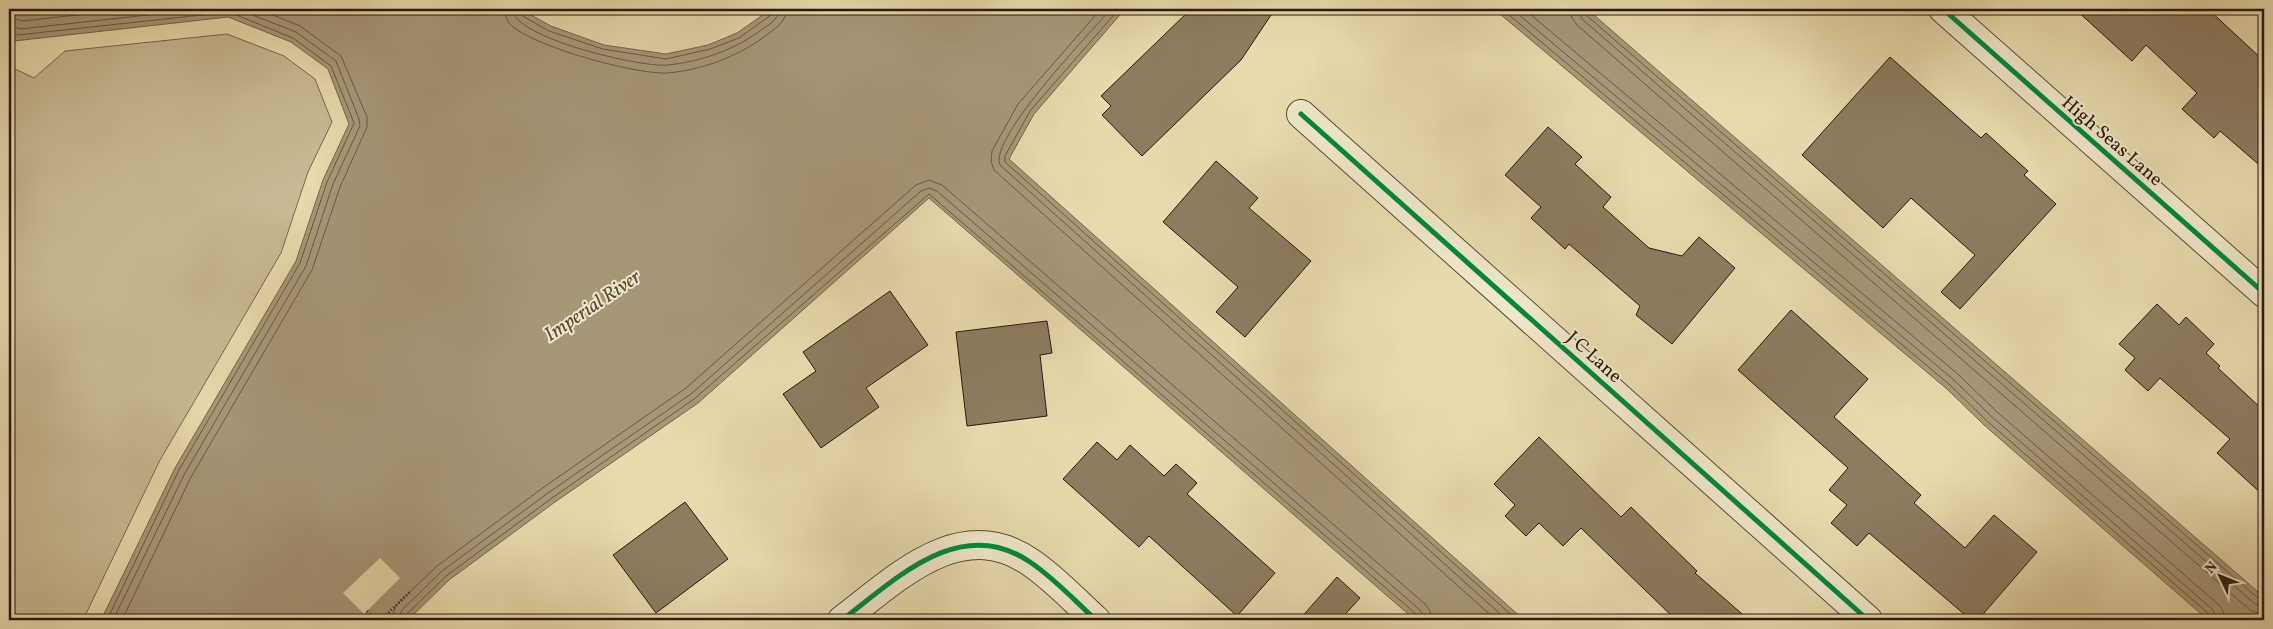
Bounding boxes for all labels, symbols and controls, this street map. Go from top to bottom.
street label: High Seas Lane [2056,90,2168,193]
water label: Imperial River [539,264,647,349]
street label: J C Lane [1560,326,1627,389]
north arrow [2196,552,2246,602]
text: N [2201,558,2222,578]

